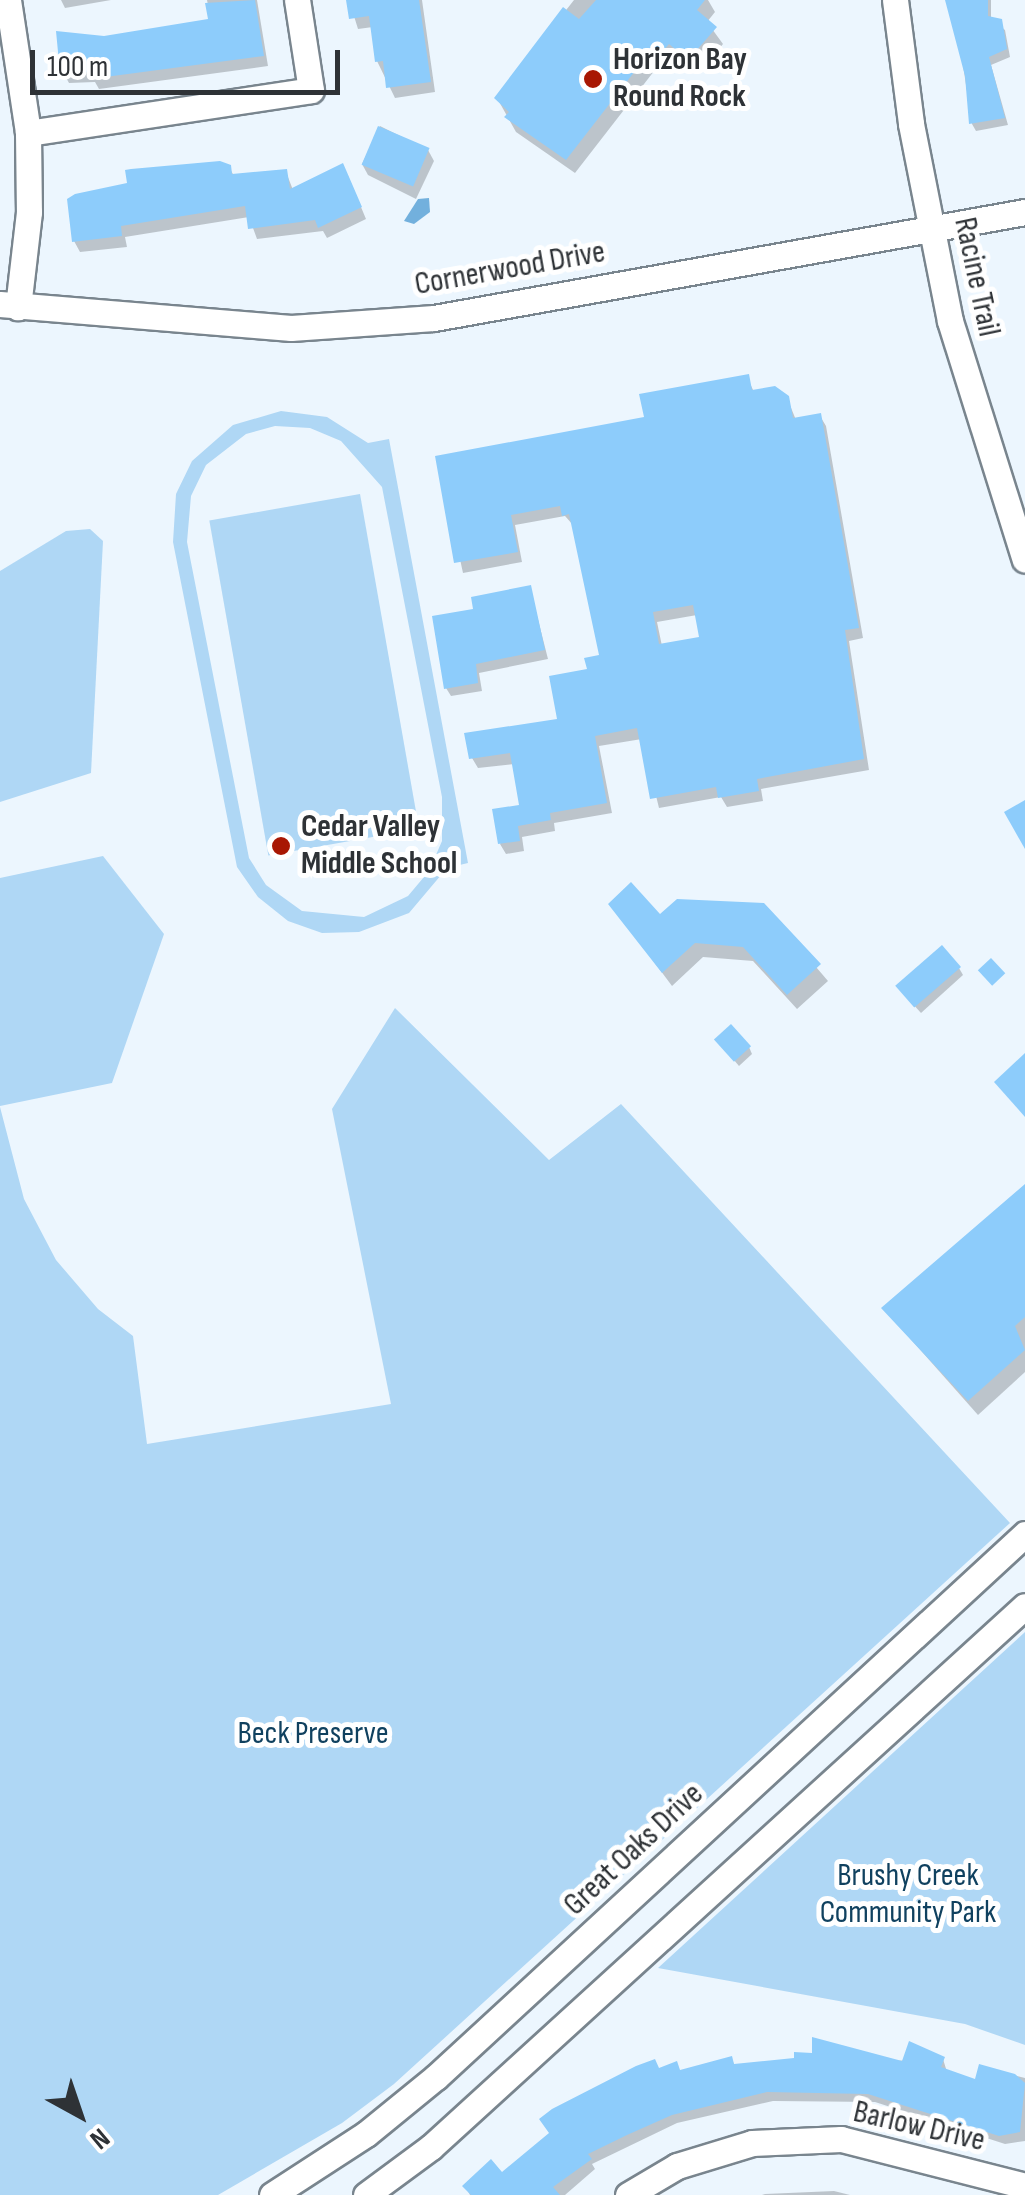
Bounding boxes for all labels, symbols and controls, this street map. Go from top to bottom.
scale bar [35,30,345,92]
place label: Horizon Bay Round Rock [613,42,747,117]
text: 100 m [47,49,108,85]
marker: Horizon Bay Round Rock [582,68,604,90]
street label: Racine Trail [945,214,1007,340]
street label: Cornerwood Drive [412,233,608,305]
place label: Cedar Valley Middle School [301,809,457,884]
marker: Cedar Valley Middle School [270,835,292,857]
park label: Beck Preserve [237,1715,389,1753]
street label: Great Oaks Drive [556,1776,712,1924]
park label: Brushy Creek Community Park [820,1858,996,1933]
north arrow [30,2065,130,2165]
street label: Barlow Drive [849,2093,989,2161]
text: N [83,2121,116,2156]

